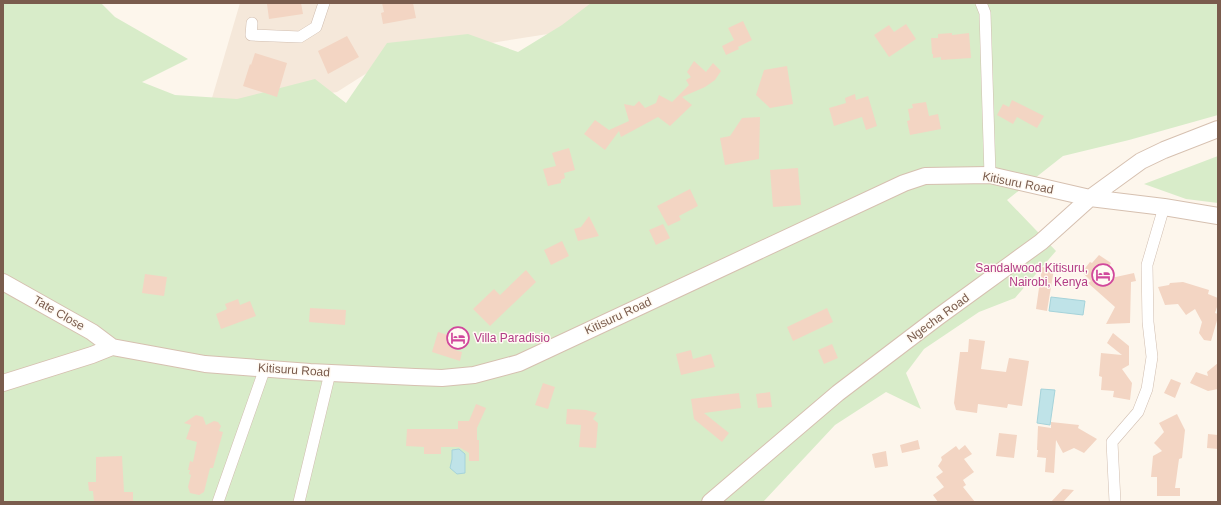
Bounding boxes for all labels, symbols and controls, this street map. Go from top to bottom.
street label: Kitisuru Road [981,169,1055,197]
place label: Sandalwood Kitisuru, Nairobi, Kenya [975,261,1088,289]
hotel icon: Sandalwood Kitisuru, Nairobi, Kenya [1090,262,1116,288]
street label: Ngecha Road [904,291,972,345]
street label: Tate Close [31,293,87,333]
street label: Kitisuru Road [582,294,654,338]
hotel icon: Villa Paradisio [445,325,471,351]
place label: Villa Paradisio [474,331,550,345]
street label: Kitisuru Road [258,361,330,379]

